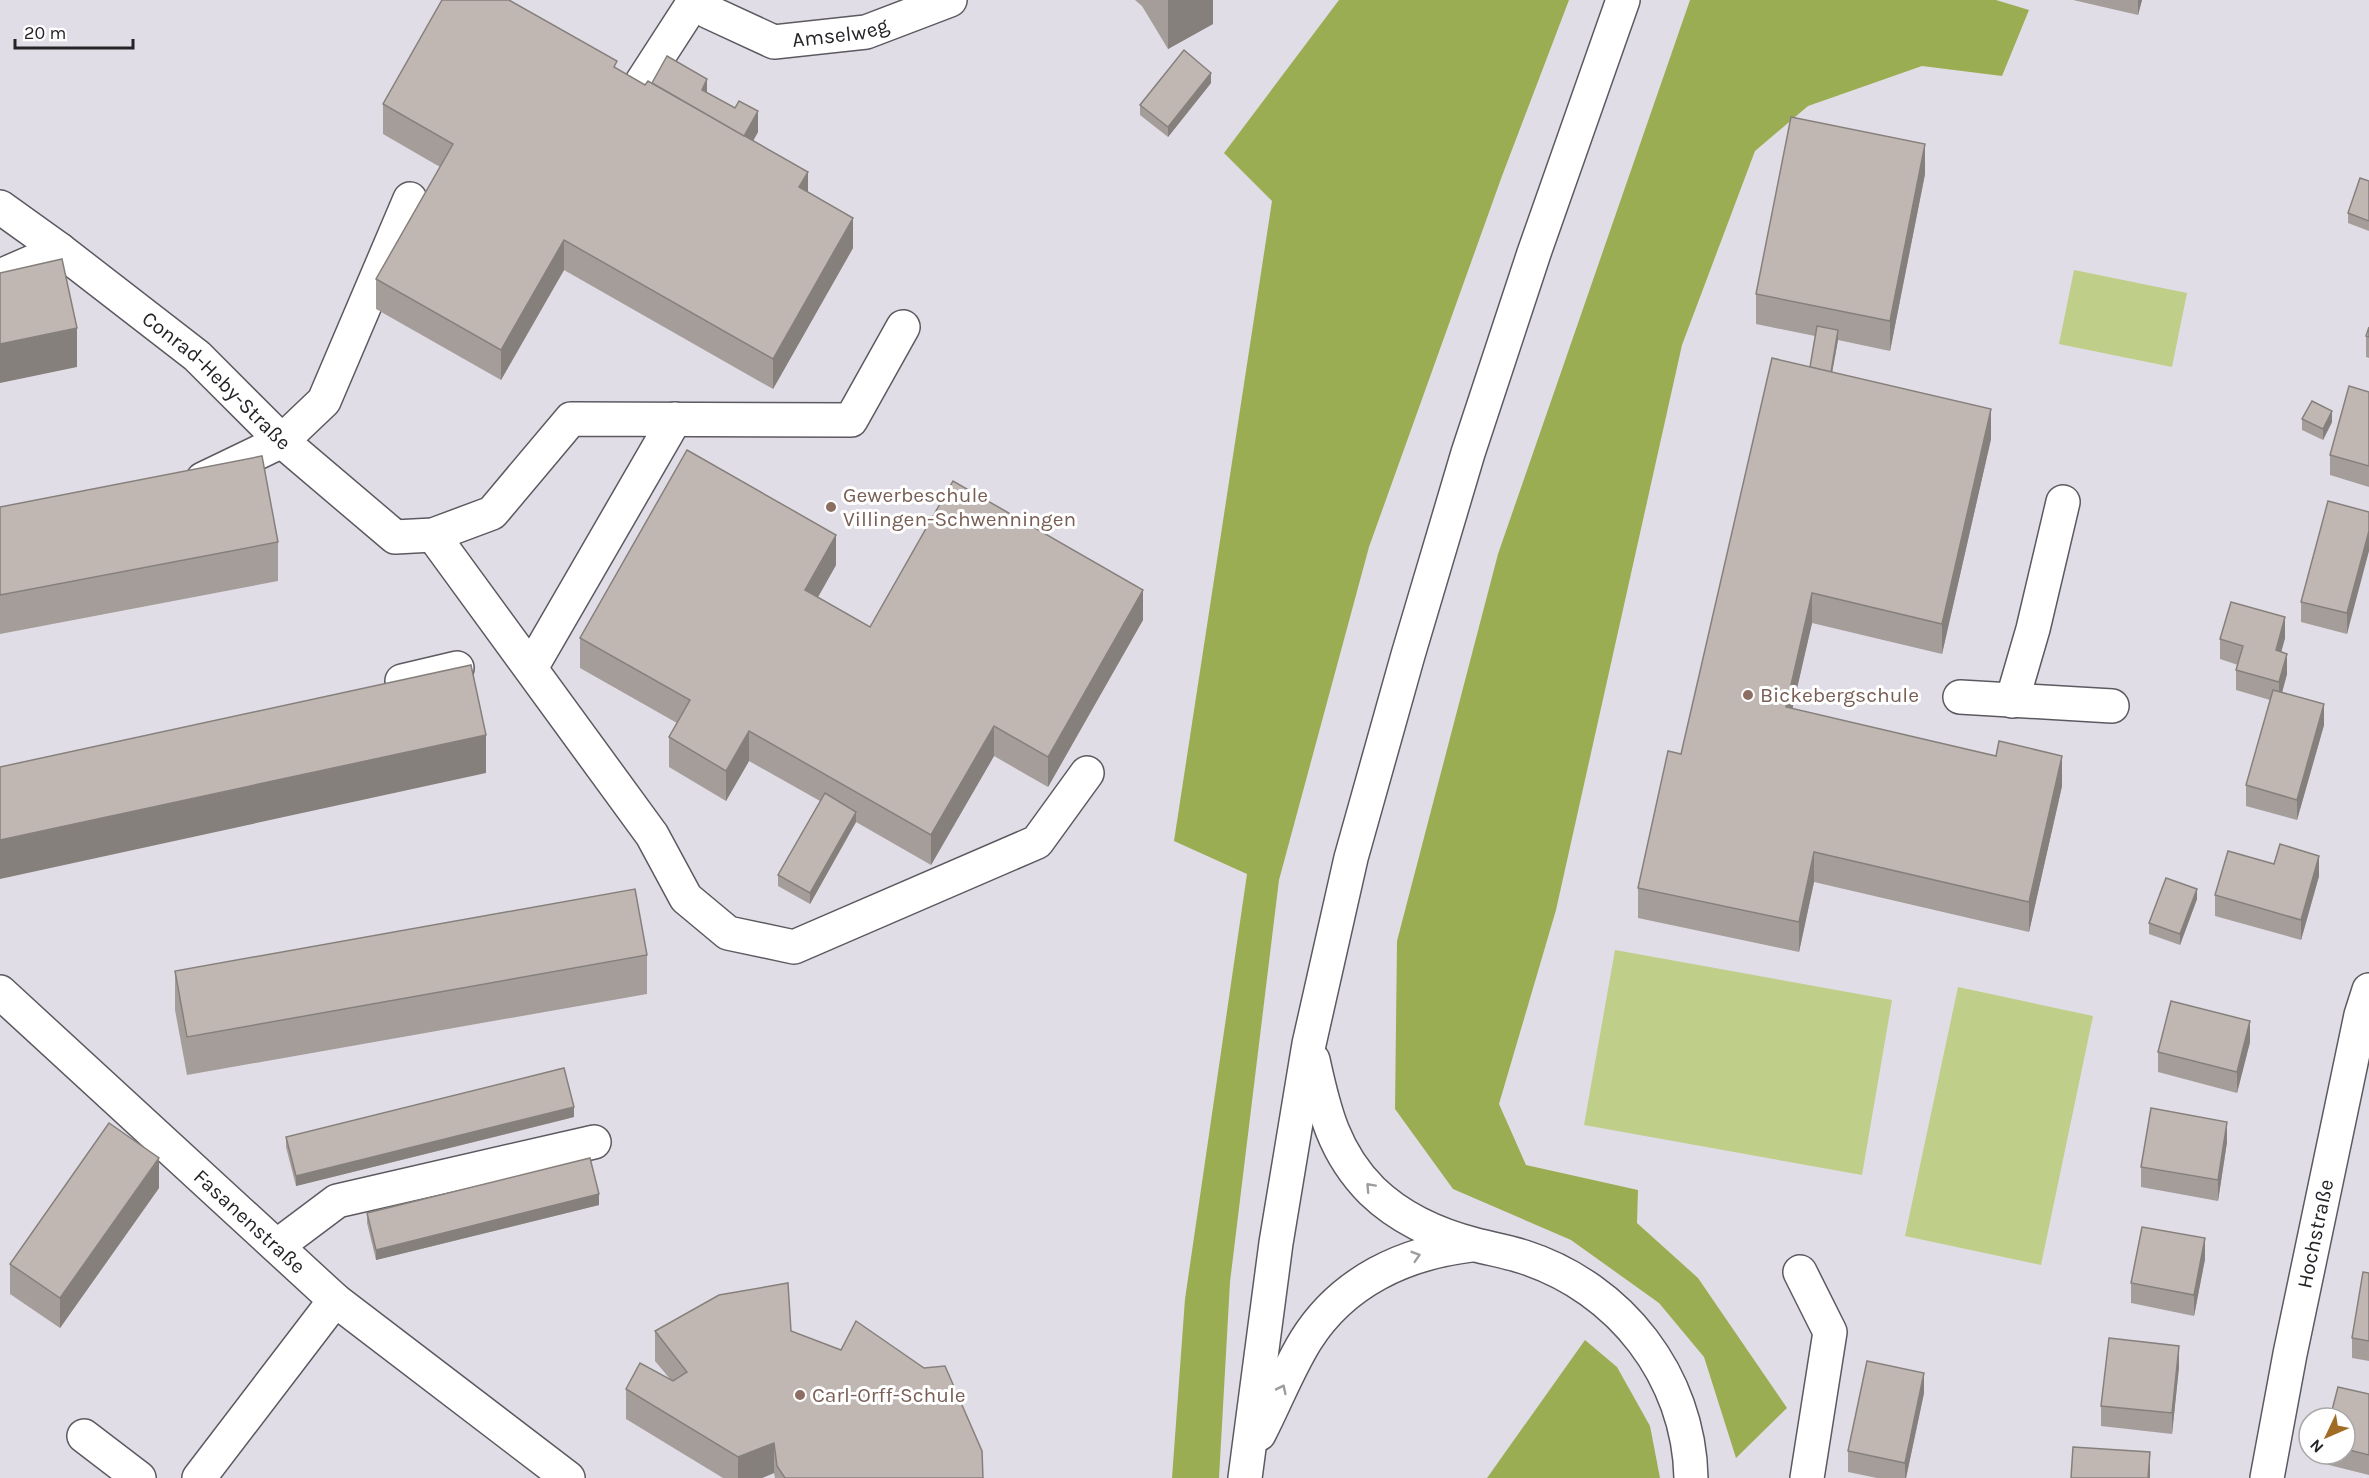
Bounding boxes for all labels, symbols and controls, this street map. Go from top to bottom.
scale bar [15,12,134,50]
street label: Amselweg [791,13,892,52]
text: 20 m [24,22,66,44]
street label: Conrad-Heby-Straße [138,306,296,455]
place label: Gewerbeschule Villingen-Schwenningen [843,483,1076,531]
marker: Gewerbeschule Villingen-Schwenningen [824,500,838,514]
place label: Bickebergschule [1760,683,1919,707]
marker: Bickebergschule [1741,688,1755,702]
street label: Fasanenstraße [189,1164,310,1279]
street label: Hochstraße [2292,1177,2338,1290]
one-way arrow [1366,1184,1377,1194]
one-way arrow [1410,1251,1420,1263]
place label: Carl-Orff-Schule [812,1383,966,1407]
one-way arrow [1275,1385,1286,1395]
marker: Carl-Orff-Schule [793,1388,807,1402]
north arrow [2297,1406,2357,1466]
text: N [2306,1435,2327,1457]

